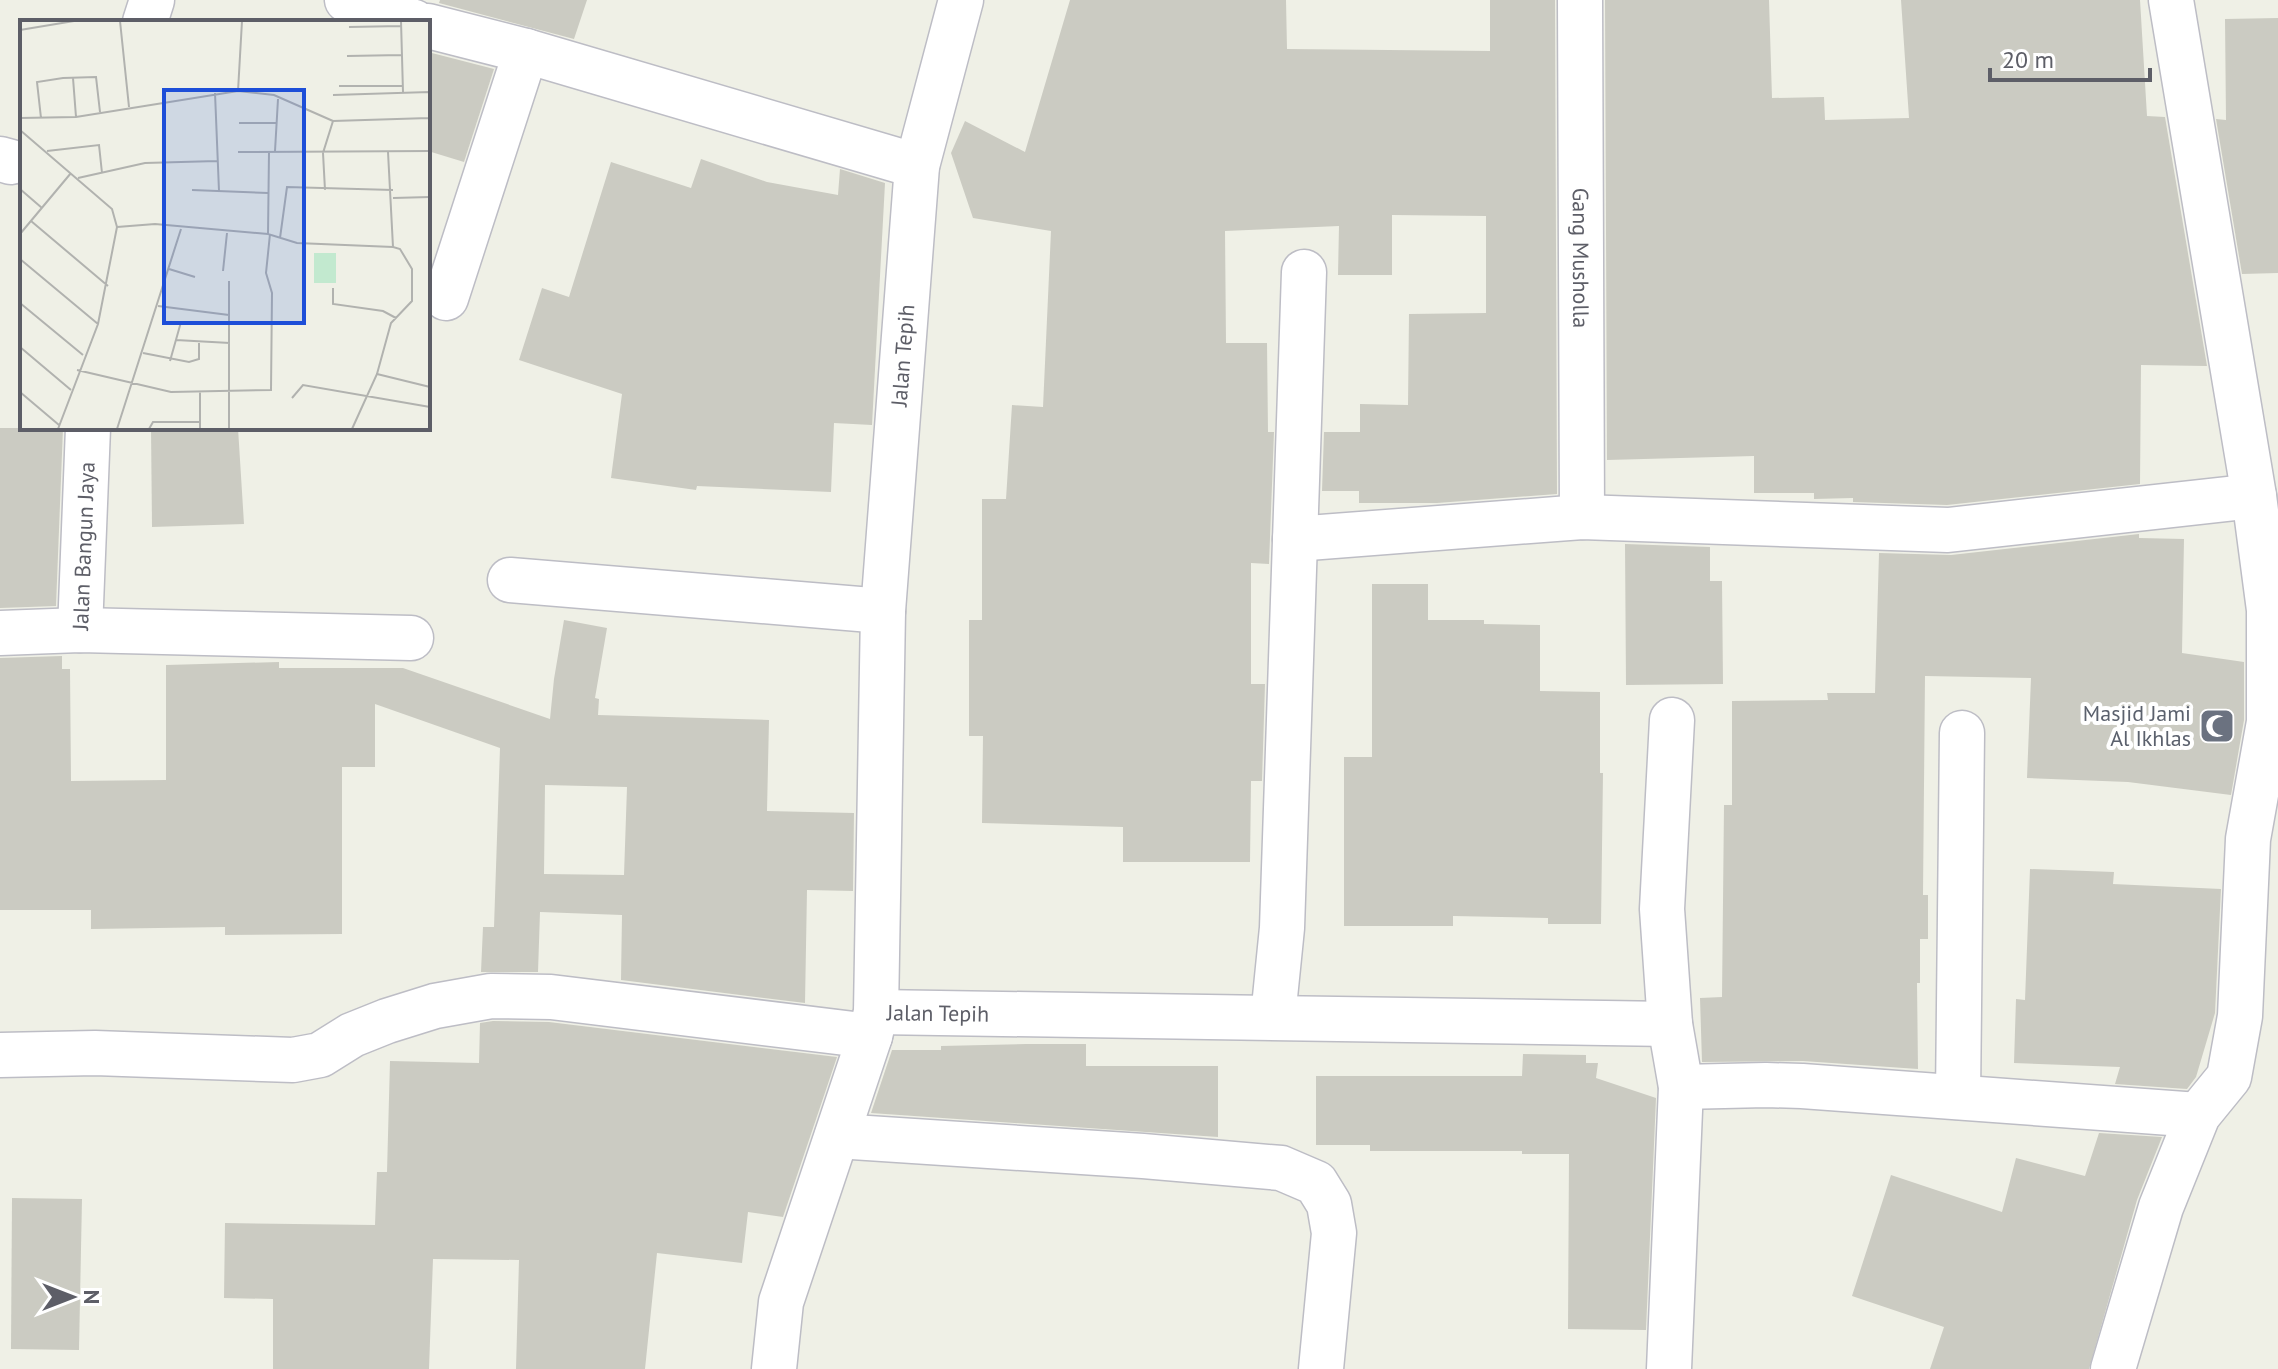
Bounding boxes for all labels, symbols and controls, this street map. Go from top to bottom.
inset map [20,20,430,430]
scale bar [1990,32,2150,82]
text: 20 m [2002,44,2054,75]
street label: Gang Musholla [1567,188,1595,328]
street label: Jalan Tepih [885,303,920,409]
street label: Jalan Bangun Jaya [66,461,101,632]
place label: Masjid Jami Al Ikhlas [2083,699,2191,752]
mosque icon: Masjid Jami Al Ikhlas [2198,707,2236,745]
street label: Jalan Tepih [886,998,989,1028]
north arrow [32,1257,112,1337]
text: N [78,1290,106,1304]

